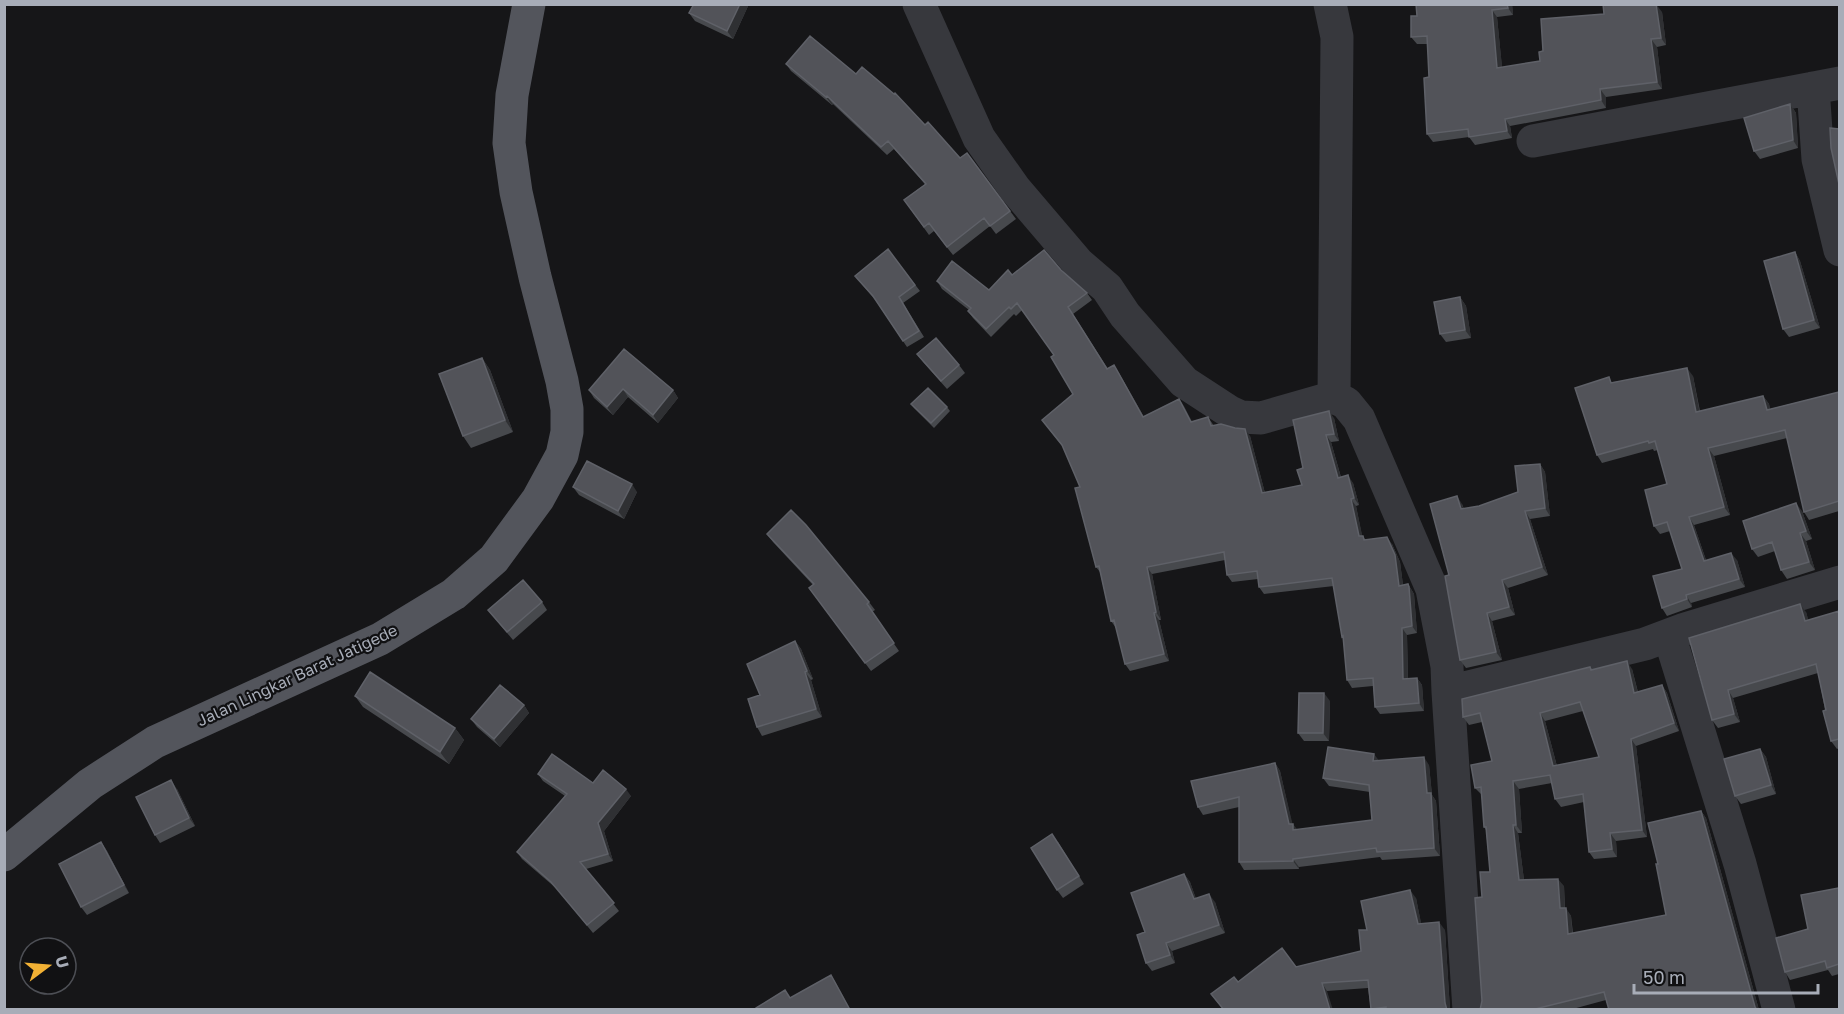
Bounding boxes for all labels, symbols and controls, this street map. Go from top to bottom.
street label: Jalan Lingkar Barat Jatigede [194,620,400,730]
north arrow [18,936,78,996]
text: U [51,953,74,970]
scale bar [1634,957,1818,995]
text: 50 m [1643,966,1685,988]

